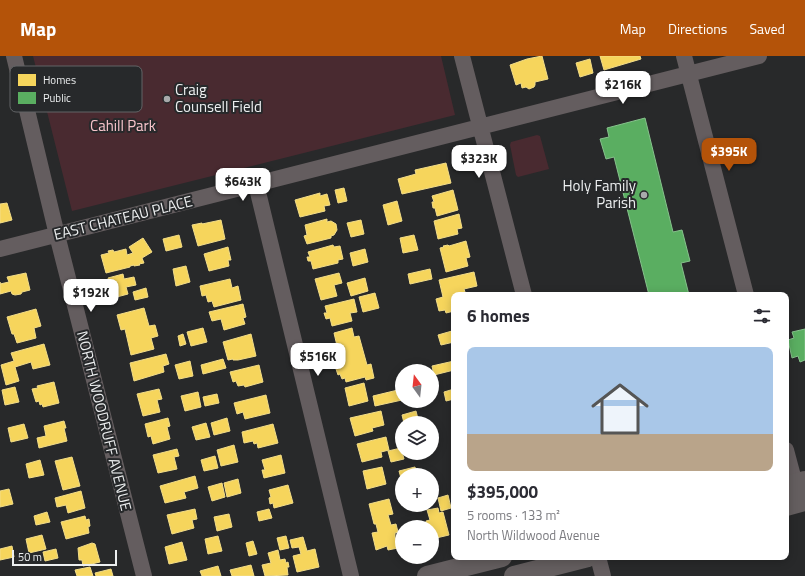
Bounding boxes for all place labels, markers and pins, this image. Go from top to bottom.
pin: $216K [595,71,651,105]
place label: Craig Counsell Field [175,78,262,118]
marker: Craig Counsell Field [162,94,172,104]
pin: $395K [701,138,757,172]
pin: $323K [451,145,507,179]
pin: $643K [215,168,271,202]
place label: Holy Family Parish [563,174,636,214]
marker: Holy Family Parish [639,190,649,200]
pin: $192K [63,279,119,313]
pin: $516K [290,343,346,377]

